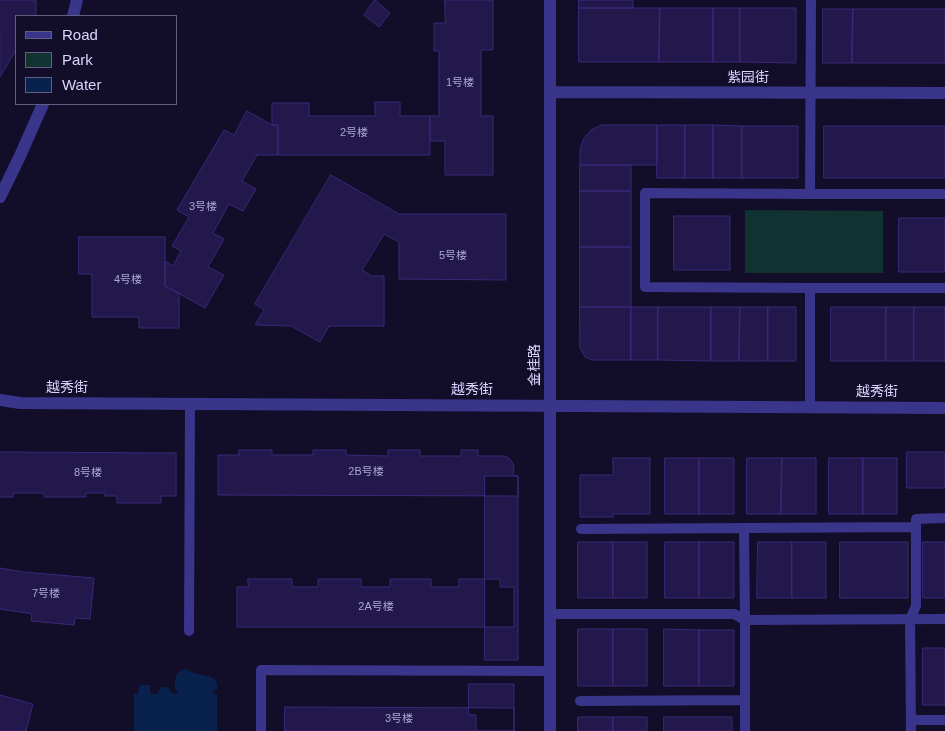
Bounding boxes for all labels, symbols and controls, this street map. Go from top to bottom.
legend [15,15,178,105]
text: Road [62,26,98,43]
text: Park [62,51,93,68]
street label: 紫园街 [727,70,769,86]
text: Water [62,76,101,93]
house number: 1号楼 [446,76,474,90]
house number: 2号楼 [340,126,368,140]
house number: 3号楼 [189,200,217,214]
house number: 5号楼 [439,249,467,263]
house number: 4号楼 [114,273,142,287]
street label: 金桂路 [527,344,543,386]
street label: 越秀街 [46,380,88,396]
street label: 越秀街 [451,382,493,398]
street label: 越秀街 [856,384,898,400]
house number: 2B号楼 [348,465,384,479]
house number: 8号楼 [74,466,102,480]
house number: 7号楼 [32,587,60,601]
house number: 2A号楼 [358,600,394,614]
house number: 3号楼 [385,712,413,726]

